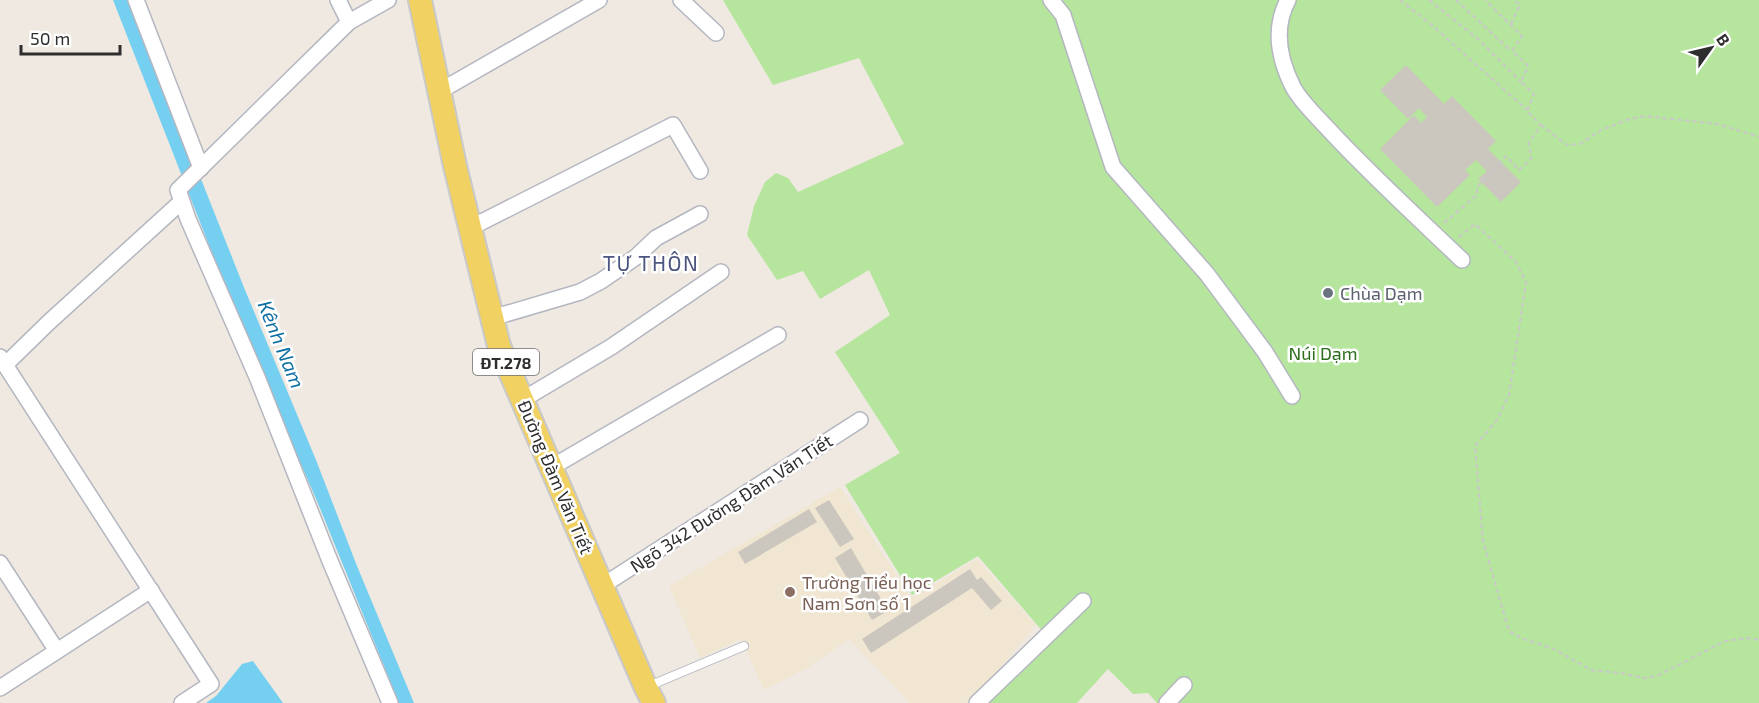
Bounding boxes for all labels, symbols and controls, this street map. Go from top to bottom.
scale bar [21,18,120,56]
north arrow [1681,18,1741,78]
text: 50 m [30,27,70,49]
text: B [1713,30,1735,49]
district label: TỰ THÔN [603,250,699,275]
place label: Chùa Dạm [1340,282,1422,304]
marker: Chùa Dạm [1321,286,1335,300]
water label: Kênh Nam [253,296,311,392]
park label: Núi Dạm [1288,342,1358,364]
road number: ĐT.278 [473,349,539,375]
street label: Đường Đàm Văn Tiết [514,397,598,557]
street label: Ngõ 342 Đường Đàm Văn Tiết [626,429,836,577]
place label: Trường Tiểu học Nam Sơn số 1 [802,571,932,614]
marker: Trường Tiểu học Nam Sơn số 1 [783,585,797,599]

